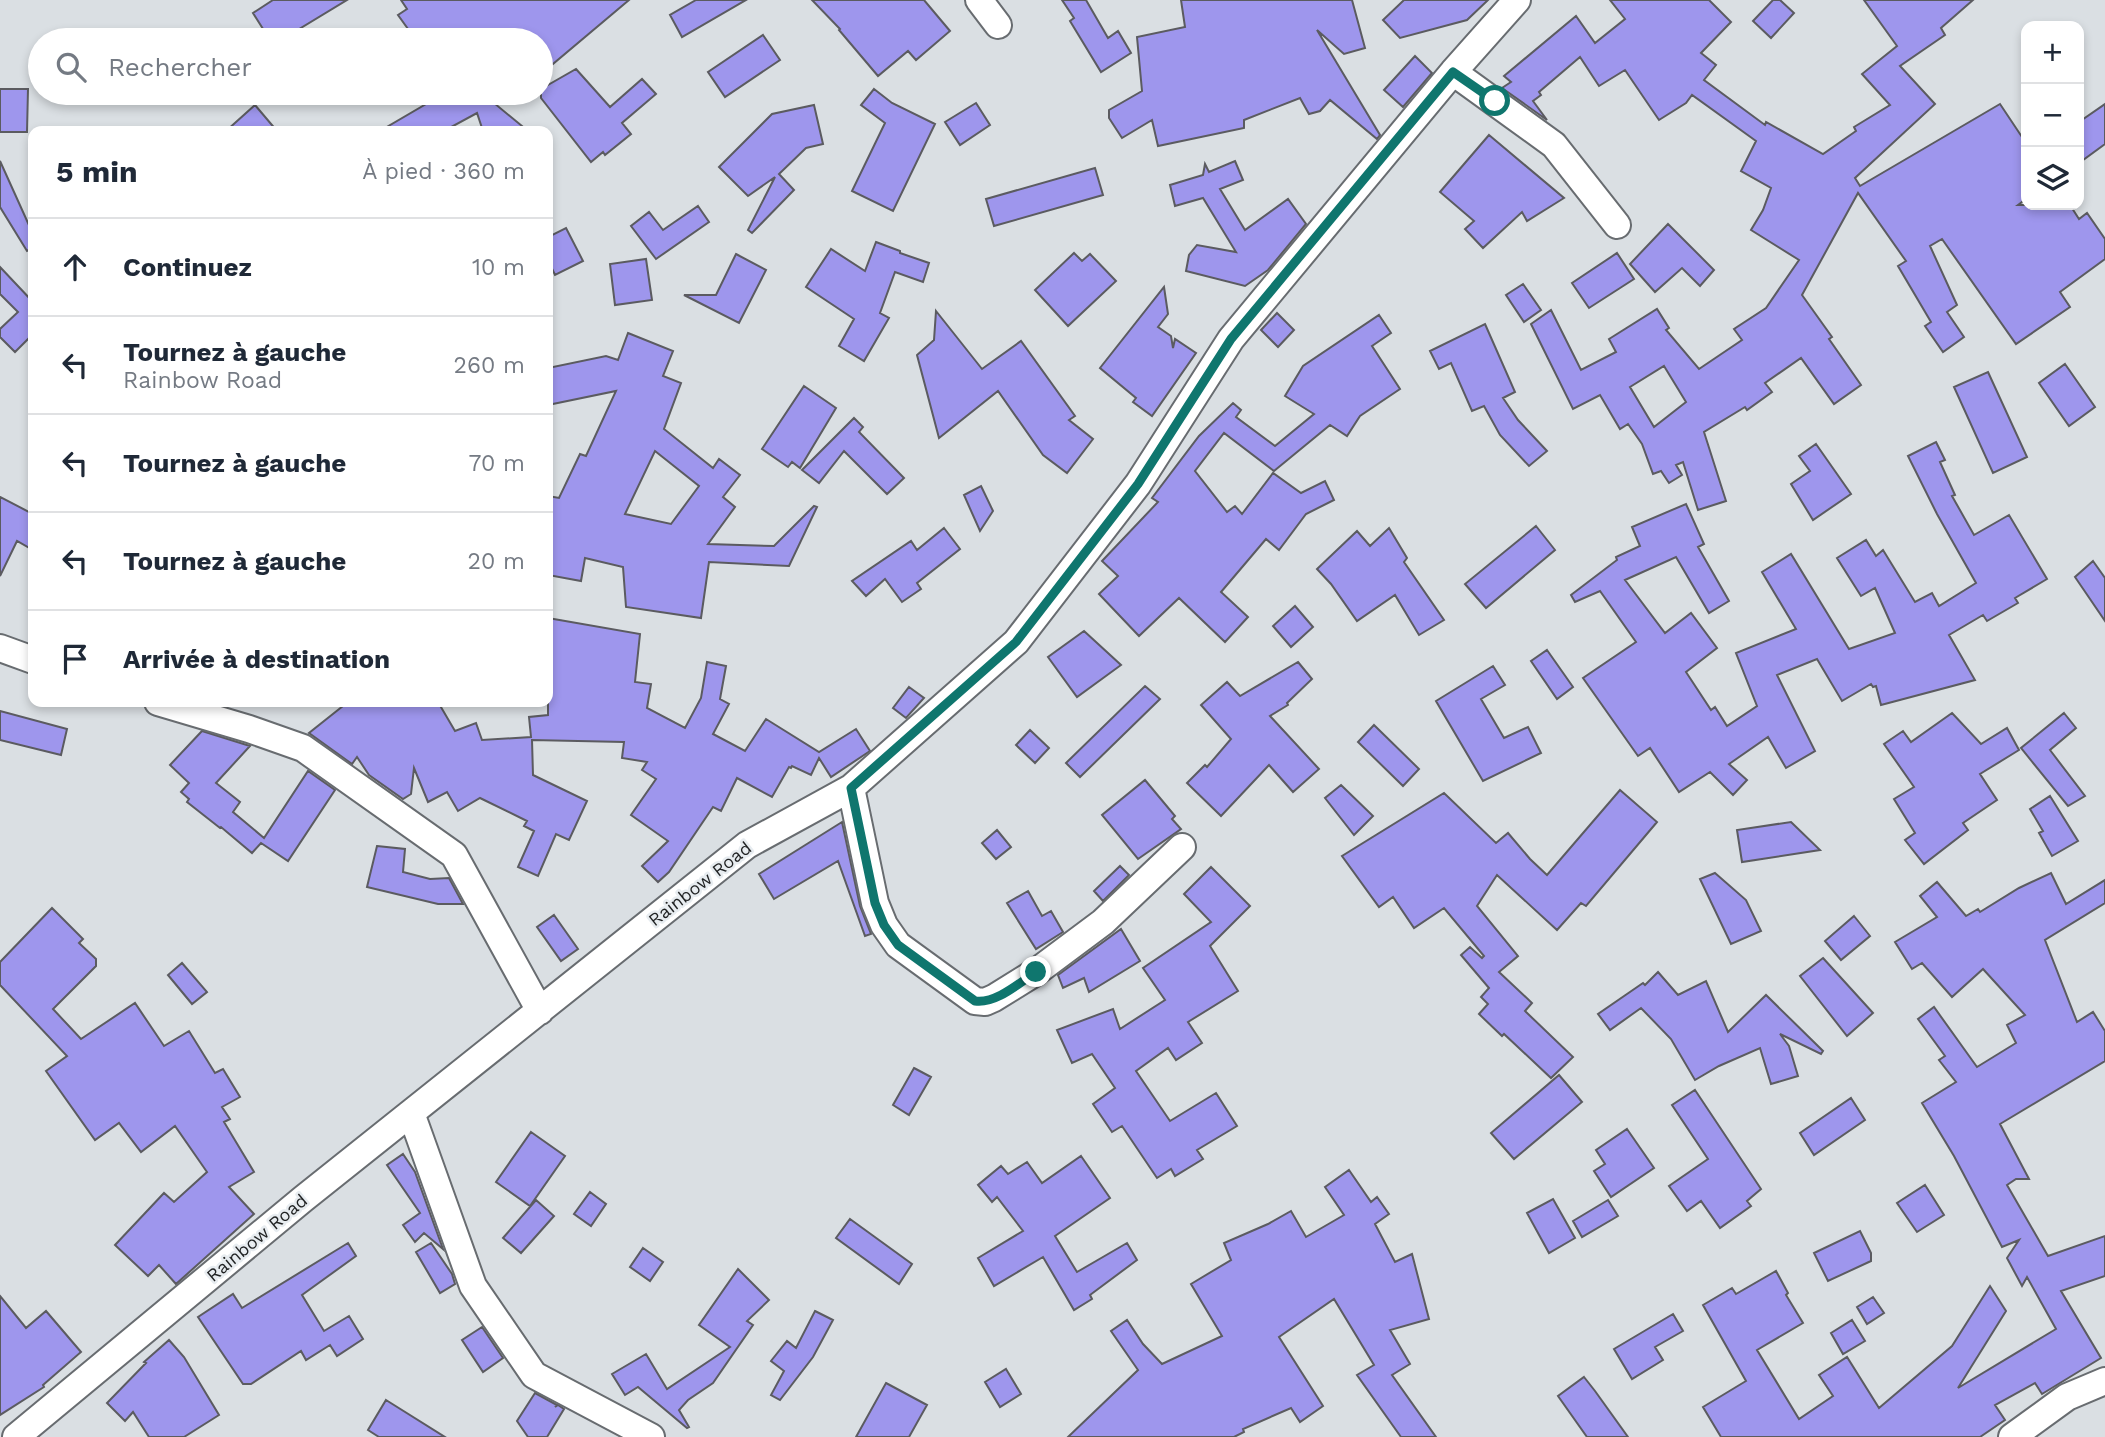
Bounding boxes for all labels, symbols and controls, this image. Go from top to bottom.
map controls [2021,21,2084,210]
button: + [2021,21,2084,84]
search box [28,28,553,105]
icon: search [52,48,90,86]
text: Rechercher [108,52,252,82]
button: − [2021,84,2084,147]
route start [1479,85,1510,116]
button: layers [2021,147,2084,210]
text: 5 min [56,154,138,189]
text: À pied · 360 m [362,158,525,185]
icon: ahead [56,248,94,286]
text: Continuez [123,252,252,282]
text: 10 m [472,254,525,281]
text: Tournez à gauche [123,337,346,367]
icon: left [56,346,94,384]
text: 260 m [454,352,525,379]
text: Rainbow Road [123,367,282,394]
icon: left [56,444,94,482]
text: Tournez à gauche [123,448,346,478]
text: 70 m [468,450,525,477]
icon: left [56,542,94,580]
text: Tournez à gauche [123,546,346,576]
text: 20 m [468,548,525,575]
icon: arrive [56,640,94,678]
text: Arrivée à destination [123,644,390,674]
street label: Rainbow Road [644,837,755,930]
route end [1020,956,1051,987]
street label: Rainbow Road [202,1190,311,1286]

